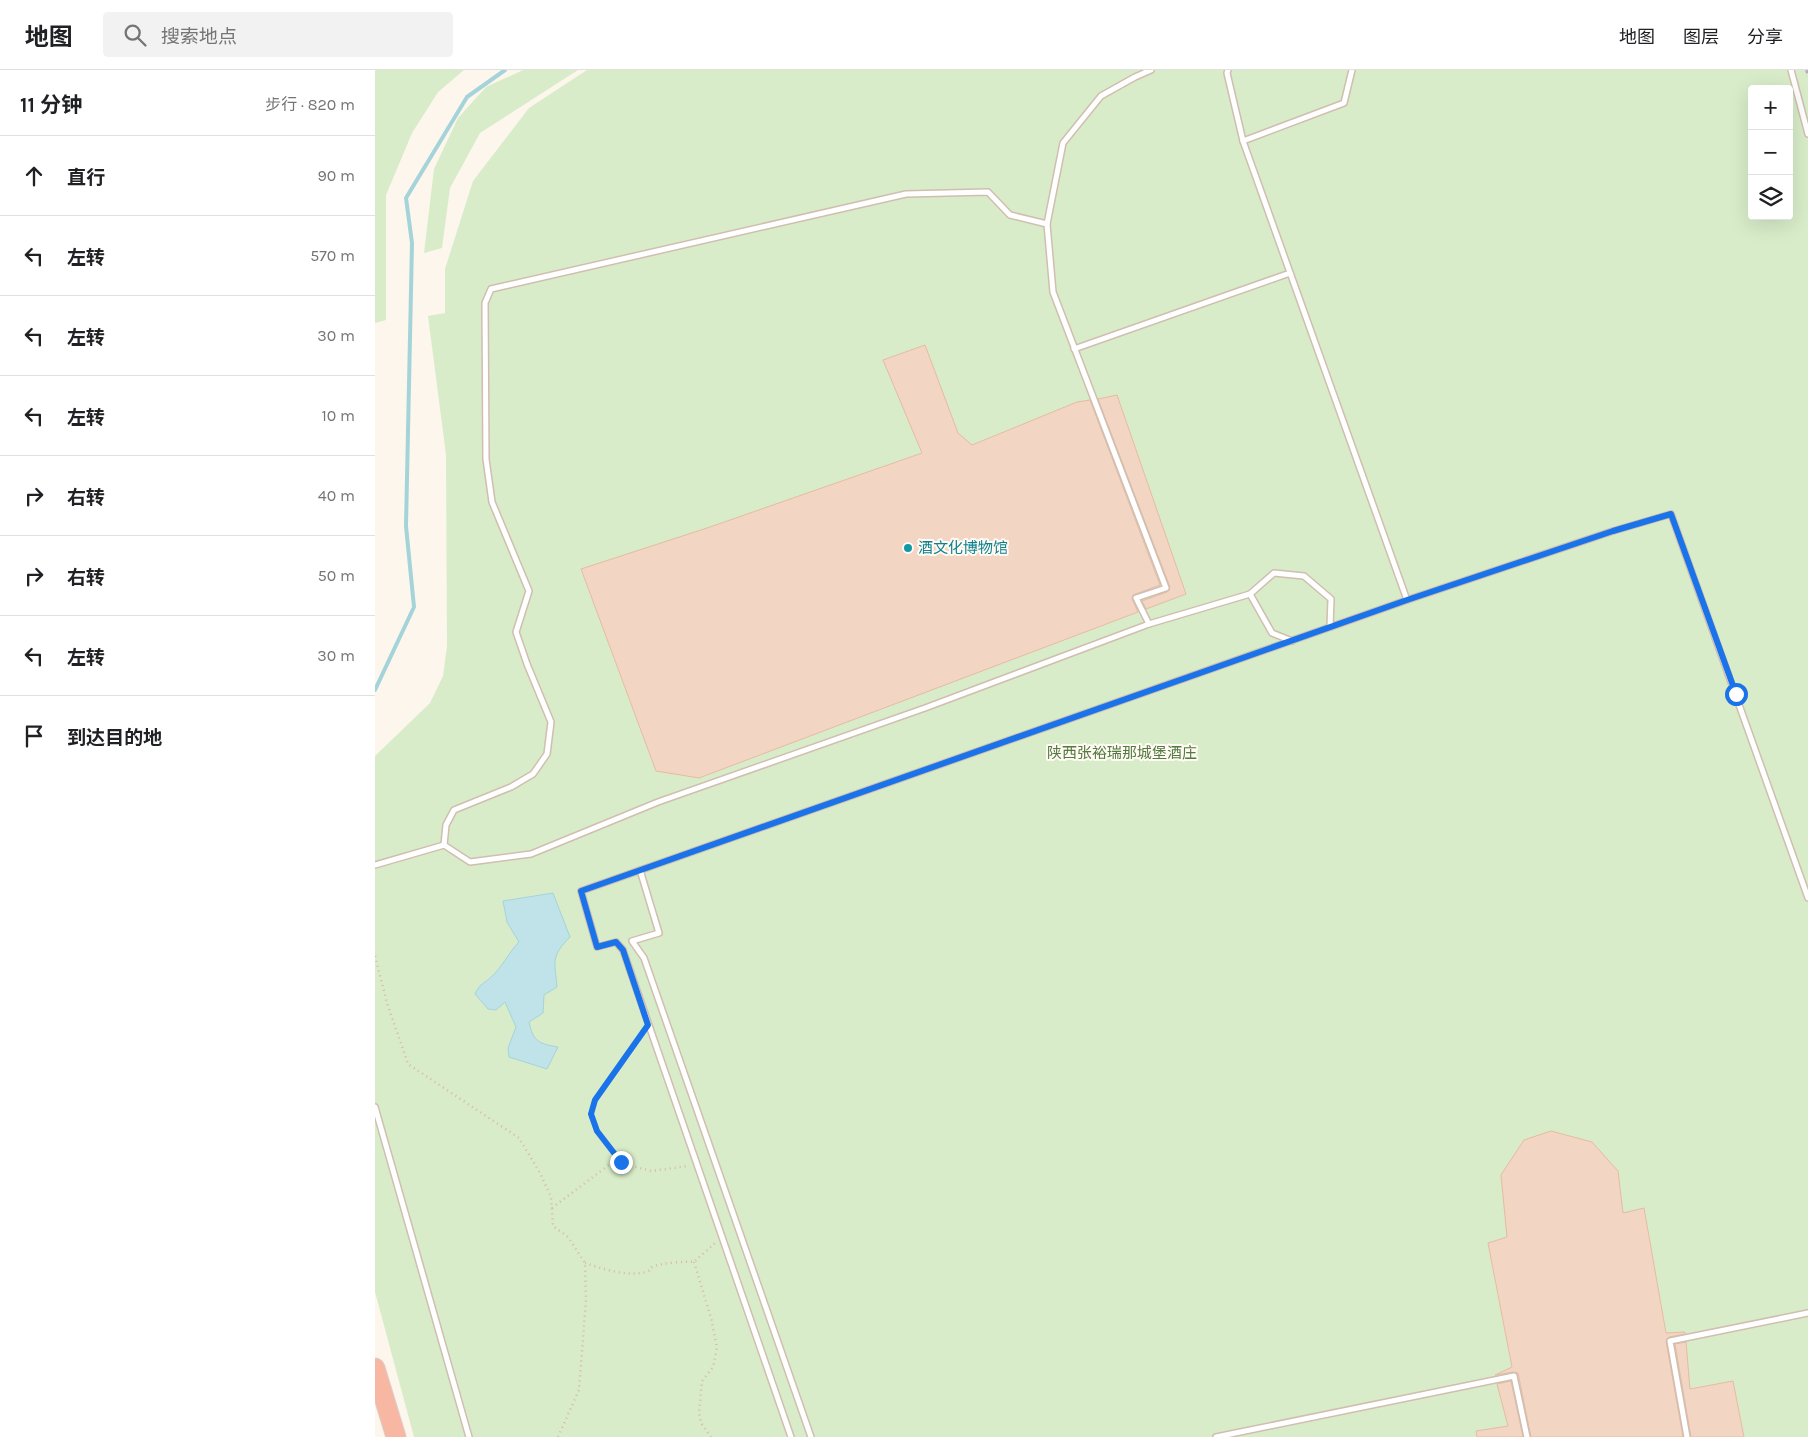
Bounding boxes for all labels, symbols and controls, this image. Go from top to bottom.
search box [103,12,453,57]
icon: search [121,21,149,49]
text: 地图 [25,23,73,51]
text: 搜索地点 [161,26,237,48]
text: 地图 [1619,26,1655,48]
text: 图层 [1683,26,1719,48]
text: 分享 [1747,26,1783,48]
map controls [1748,85,1793,220]
button: + [1748,85,1793,130]
text: 11 分钟 [20,93,82,117]
text: 步行 · 820 m [265,95,355,114]
button: − [1748,130,1793,175]
icon: ahead [20,162,48,190]
text: 90 m [317,166,355,185]
text: 直行 [67,167,105,189]
button: layers [1748,175,1793,220]
icon: left [20,242,48,270]
text: 570 m [310,246,355,265]
text: 左转 [67,247,105,269]
icon: left [20,322,48,350]
text: 30 m [317,326,355,345]
text: 左转 [67,327,105,349]
icon: left [20,402,48,430]
text: 10 m [321,406,355,425]
text: 左转 [67,407,105,429]
icon: right [20,482,48,510]
text: 40 m [318,486,355,505]
text: 右转 [67,487,105,509]
place label: 酒文化博物馆 [918,539,1008,557]
marker: 酒文化博物馆 [902,542,914,554]
icon: right [20,562,48,590]
text: 50 m [318,566,355,585]
text: 右转 [67,567,105,589]
icon: left [20,642,48,670]
text: 30 m [317,646,355,665]
text: 左转 [67,647,105,669]
route start [1725,683,1748,706]
icon: arrive [20,722,48,750]
text: 到达目的地 [67,727,162,749]
park label: 陕西张裕瑞那城堡酒庄 [1047,744,1197,762]
route end [610,1151,633,1174]

